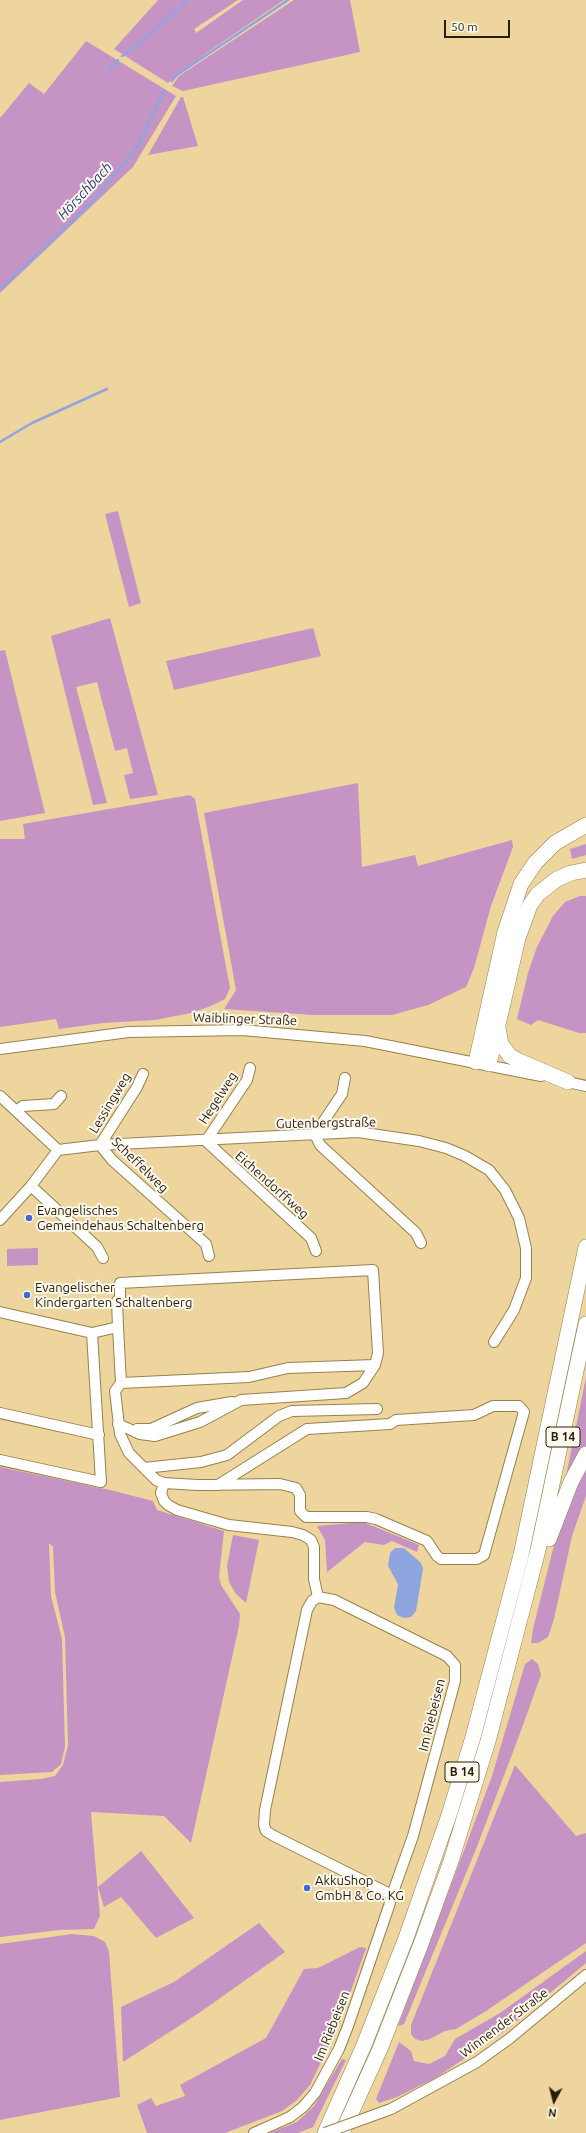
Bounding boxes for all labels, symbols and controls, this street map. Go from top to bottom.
scale bar [446,12,512,38]
text: 50 m [451,20,478,33]
water label: Hörschbach [54,159,116,223]
street label: Waiblinger Straße [193,1009,297,1029]
street label: Hegelweg [195,1069,241,1127]
street label: Lessingweg [86,1070,134,1136]
street label: Gutenbergstraße [276,1114,376,1132]
street label: Scheffelweg [108,1134,172,1196]
street label: Eichendorffweg [232,1148,312,1222]
place label: Evangelisches Gemeindehaus Schaltenberg [37,1203,204,1234]
marker: Evangelisches Gemeindehaus Schaltenberg [24,1213,34,1223]
place label: Evangelischer Kindergarten Schaltenberg [35,1280,192,1311]
marker: Evangelischer Kindergarten Schaltenberg [22,1290,32,1300]
road number: B 14 [546,1427,580,1447]
street label: Im Riebeisen [415,1677,449,1753]
road number: B 14 [445,1762,479,1782]
place label: AkkuShop GmbH & Co. KG [315,1873,404,1904]
marker: AkkuShop GmbH & Co. KG [302,1883,312,1893]
street label: Winnender Straße [457,1985,551,2061]
street label: Im Riebeisen [311,1989,353,2063]
north arrow [534,2081,574,2121]
text: N [548,2106,557,2119]

